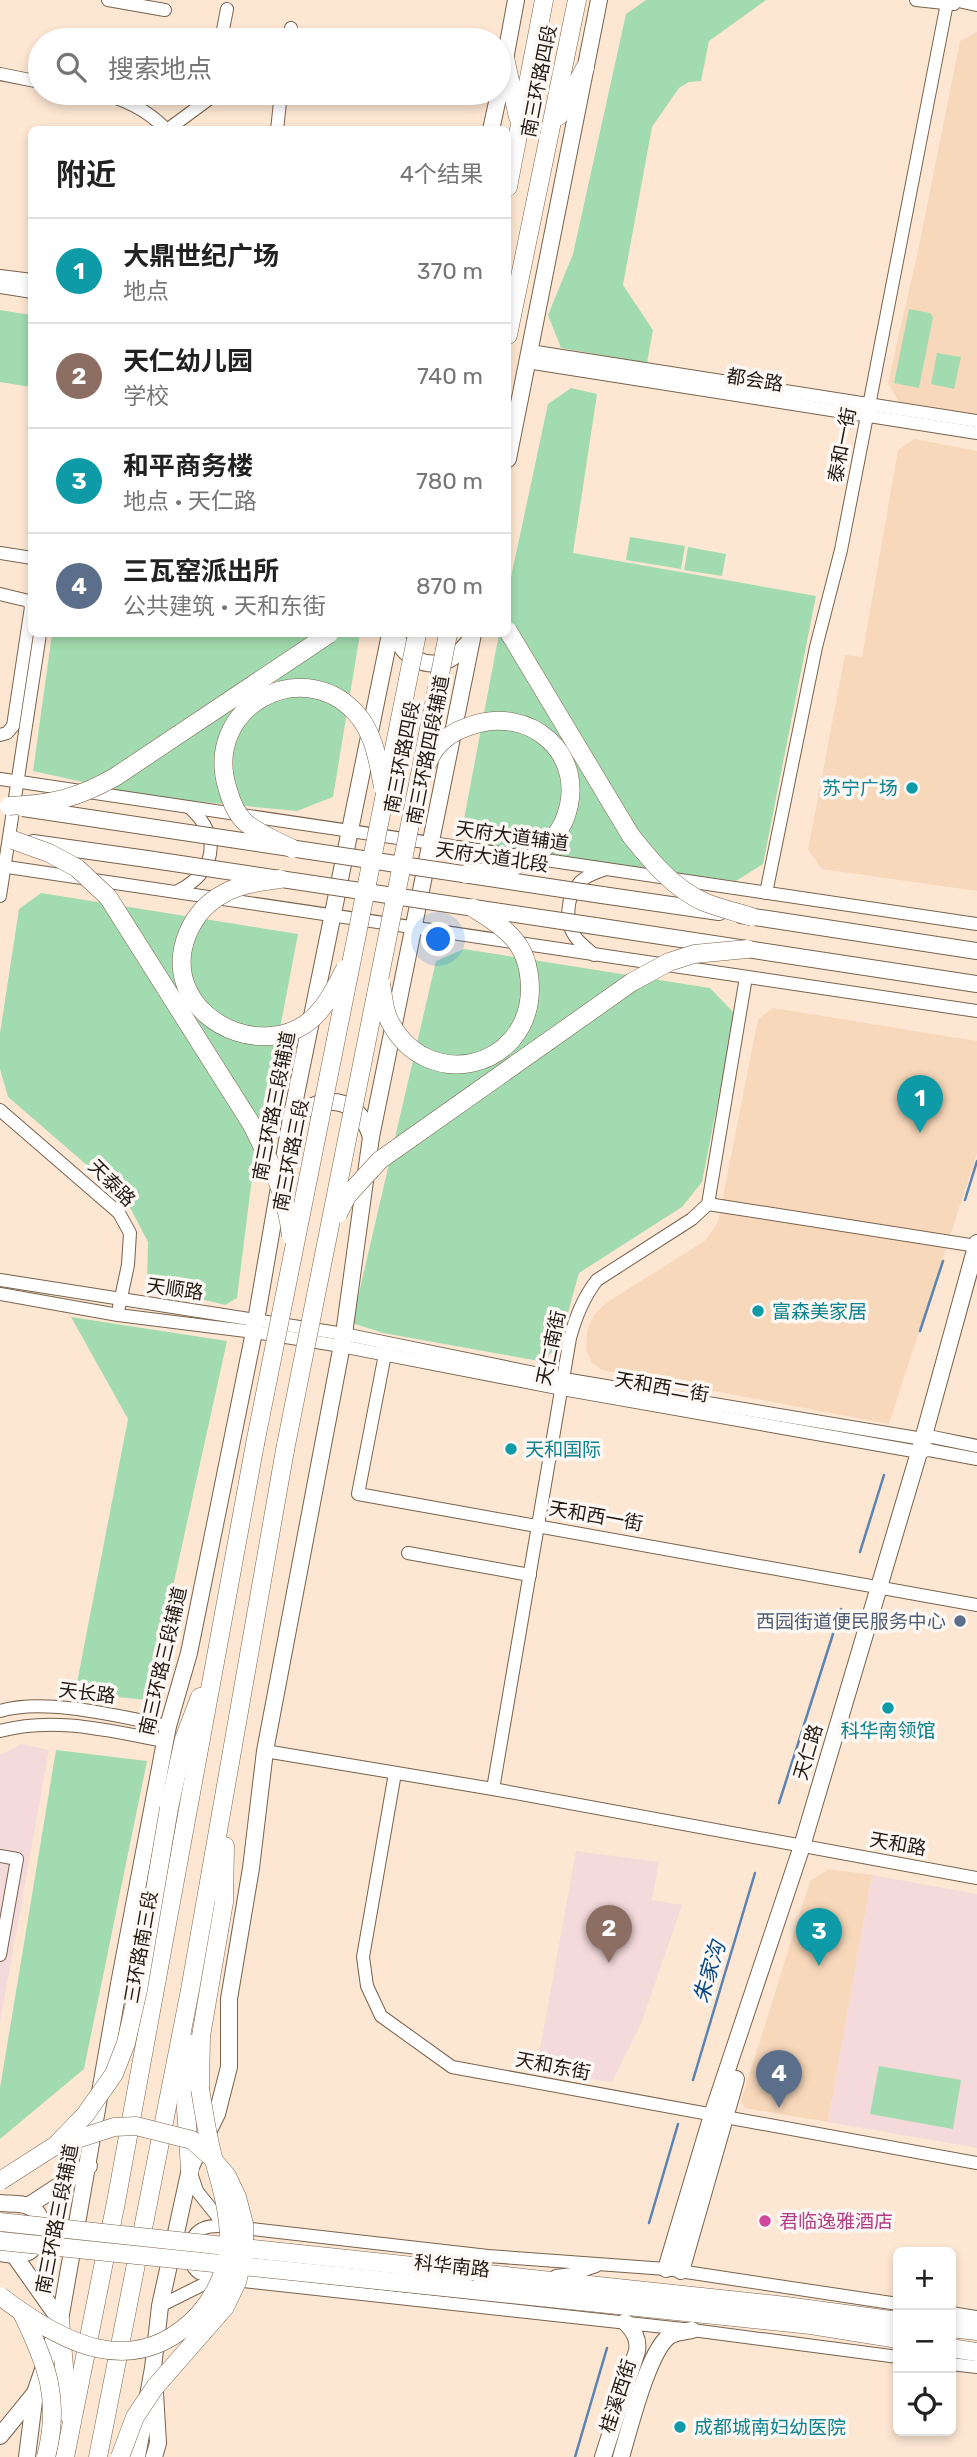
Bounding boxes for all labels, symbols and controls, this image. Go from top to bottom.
street label: 南三环路四段 [517,23,561,139]
search box [28,28,511,105]
icon: search [52,48,90,86]
text: 搜索地点 [108,54,212,85]
text: 附近 [56,157,116,193]
text: 4个结果 [400,160,483,188]
text: 大鼎世纪广场 [123,241,279,272]
text: 1 [73,257,85,285]
text: 370 m [417,257,483,285]
text: 地点 [123,277,169,305]
text: 天仁幼儿园 [123,346,253,377]
text: 2 [72,362,86,390]
text: 740 m [417,362,483,390]
street label: 都会路 [725,364,785,396]
text: 学校 [123,382,169,410]
street label: 泰和一街 [823,405,861,485]
text: 和平商务楼 [123,451,253,482]
text: 3 [71,467,87,495]
text: 780 m [416,467,483,495]
text: 地点 · 天仁路 [123,487,257,515]
text: 三瓦窑派出所 [123,556,279,587]
text: 4 [71,572,87,600]
text: 870 m [416,572,483,600]
text: 公共建筑 · 天和东街 [123,592,326,620]
street label: 南三环路四段辅道 [402,673,454,827]
street label: 南三环路四段 [380,699,424,815]
place label: 苏宁广场 [822,777,898,800]
marker: 苏宁广场 [904,780,920,796]
street label: 天府大道辅道 [454,817,570,855]
street label: 天府大道北段 [434,838,550,876]
your location [421,922,455,956]
street label: 南三环路三段辅道 [248,1029,300,1183]
pin: 1 [897,1075,943,1133]
street label: 南三环路三段 [269,1097,313,1213]
street label: 天泰路 [84,1155,140,1211]
street label: 天顺路 [145,1274,205,1304]
place label: 富森美家居 [772,1300,867,1323]
marker: 富森美家居 [750,1303,766,1319]
street label: 天仁南街 [532,1308,570,1388]
street label: 天和西二街 [613,1367,711,1407]
place label: 天和国际 [525,1438,601,1461]
marker: 天和国际 [503,1441,519,1457]
street label: 天和西一街 [547,1496,645,1536]
street label: 南三环路三段辅道 [135,1584,191,1738]
place label: 西园街道便民服务中心 [756,1610,946,1633]
marker: 西园街道便民服务中心 [952,1613,968,1629]
street label: 天长路 [57,1678,117,1708]
marker: 科华南领馆 [880,1700,896,1716]
place label: 科华南领馆 [840,1719,936,1742]
street label: 天仁路 [789,1721,827,1783]
street label: 天和路 [868,1828,928,1860]
street label: 三环路南三段 [120,1889,162,2005]
pin: 2 [586,1905,632,1963]
pin: 3 [796,1908,842,1966]
water label: 朱家沟 [688,1936,731,2006]
street label: 天和东街 [513,2047,593,2085]
pin: 4 [756,2050,802,2108]
street label: 南三环路三段辅道 [31,2142,83,2296]
place label: 君临逸雅酒店 [779,2210,893,2233]
marker: 君临逸雅酒店 [757,2213,773,2229]
map controls [893,2247,956,2436]
button: + [893,2247,956,2310]
street label: 科华南路 [413,2251,491,2281]
button: − [893,2310,956,2373]
street label: 桂溪西街 [595,2356,641,2436]
button: locate [893,2373,956,2436]
place label: 成都城南妇幼医院 [694,2416,846,2439]
marker: 成都城南妇幼医院 [672,2419,688,2435]

